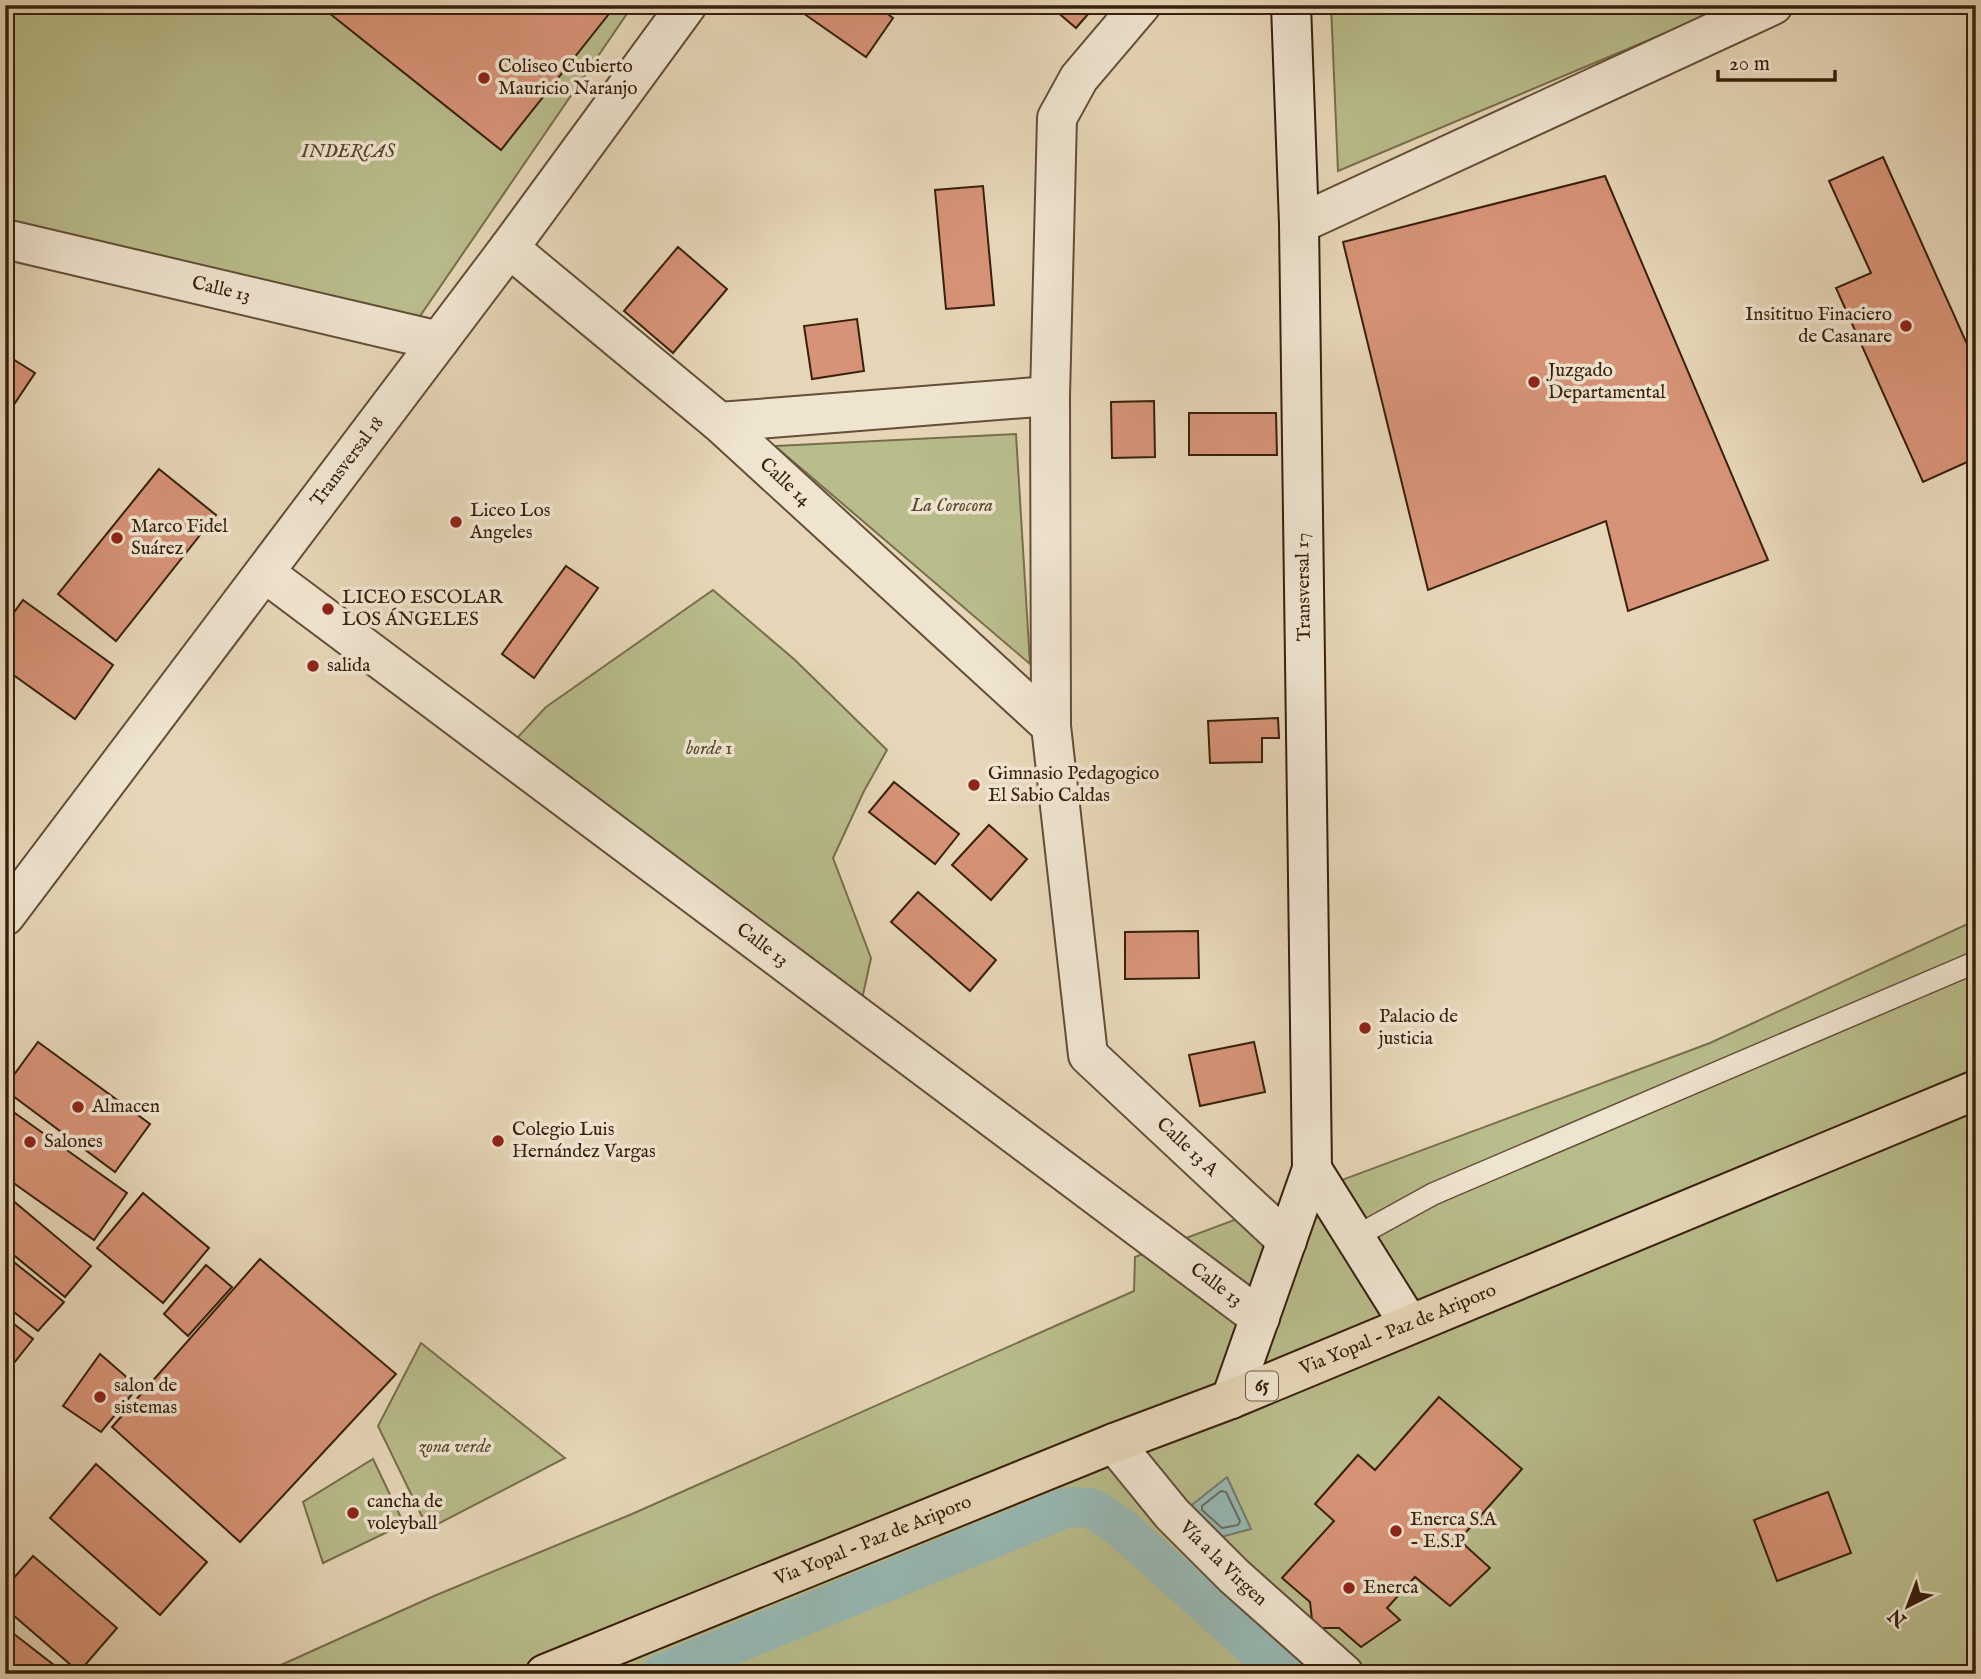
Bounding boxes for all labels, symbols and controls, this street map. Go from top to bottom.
scale bar [1718,38,1836,82]
text: 20 m [1729,51,1770,78]
place label: Coliseo Cubierto Mauricio Naranjo [498,55,638,101]
marker: Coliseo Cubierto Mauricio Naranjo [476,70,492,86]
park label: INDERCAS [300,140,396,164]
street label: Calle 13 [190,271,253,308]
place label: Insitituo Finaciero de Casanare [1745,303,1892,349]
marker: Insitituo Finaciero de Casanare [1898,318,1914,334]
place label: Juzgado Departamental [1546,359,1666,405]
marker: Juzgado Departamental [1526,374,1542,390]
street label: Transversal 18 [306,412,390,512]
street label: Calle 14 [754,453,816,512]
park label: La Corocora [910,494,993,518]
place label: Liceo Los Angeles [469,499,550,545]
marker: Liceo Los Angeles [448,514,464,530]
place label: Marco Fidel Suárez [131,515,229,561]
marker: Marco Fidel Suárez [109,530,125,546]
street label: Transversal 17 [1291,532,1317,642]
place label: LICEO ESCOLAR LOS ÁNGELES [342,586,503,632]
marker: LICEO ESCOLAR LOS ÁNGELES [320,601,336,617]
place label: salida [327,654,371,678]
marker: salida [305,658,321,674]
park label: borde 1 [686,737,732,761]
place label: Gimnasio Pedagogico El Sabio Caldas [988,762,1159,808]
marker: Gimnasio Pedagogico El Sabio Caldas [966,777,982,793]
street label: Calle 13 [731,918,793,973]
place label: Palacio de justicia [1377,1005,1458,1051]
marker: Palacio de justicia [1357,1020,1373,1036]
place label: Almacen [91,1095,160,1119]
marker: Almacen [70,1099,86,1115]
street label: Calle 13 A [1151,1113,1224,1183]
place label: Colegio Luis Hernández Vargas [512,1118,656,1164]
place label: Salones [44,1130,103,1154]
marker: Colegio Luis Hernández Vargas [490,1133,506,1149]
marker: Salones [22,1134,38,1150]
street label: Calle 13 [1185,1258,1247,1312]
street label: Via Yopal - Paz de Ariporo [1295,1278,1500,1381]
road number: 65 [1246,1372,1278,1400]
place label: salon de sistemas [114,1374,178,1420]
marker: salon de sistemas [92,1389,108,1405]
park label: zona verde [419,1435,492,1459]
place label: cancha de voleyball [367,1490,443,1536]
street label: Via Yopal - Paz de Ariporo [770,1490,975,1592]
marker: cancha de voleyball [345,1505,361,1521]
place label: Enerca S.A - E.S.P [1410,1508,1498,1554]
street label: Vía a la Virgen [1173,1515,1272,1612]
marker: Enerca S.A - E.S.P [1388,1523,1404,1539]
north arrow [1872,1570,1942,1640]
place label: Enerca [1363,1576,1419,1600]
marker: Enerca [1341,1580,1357,1596]
text: N [1883,1602,1913,1632]

